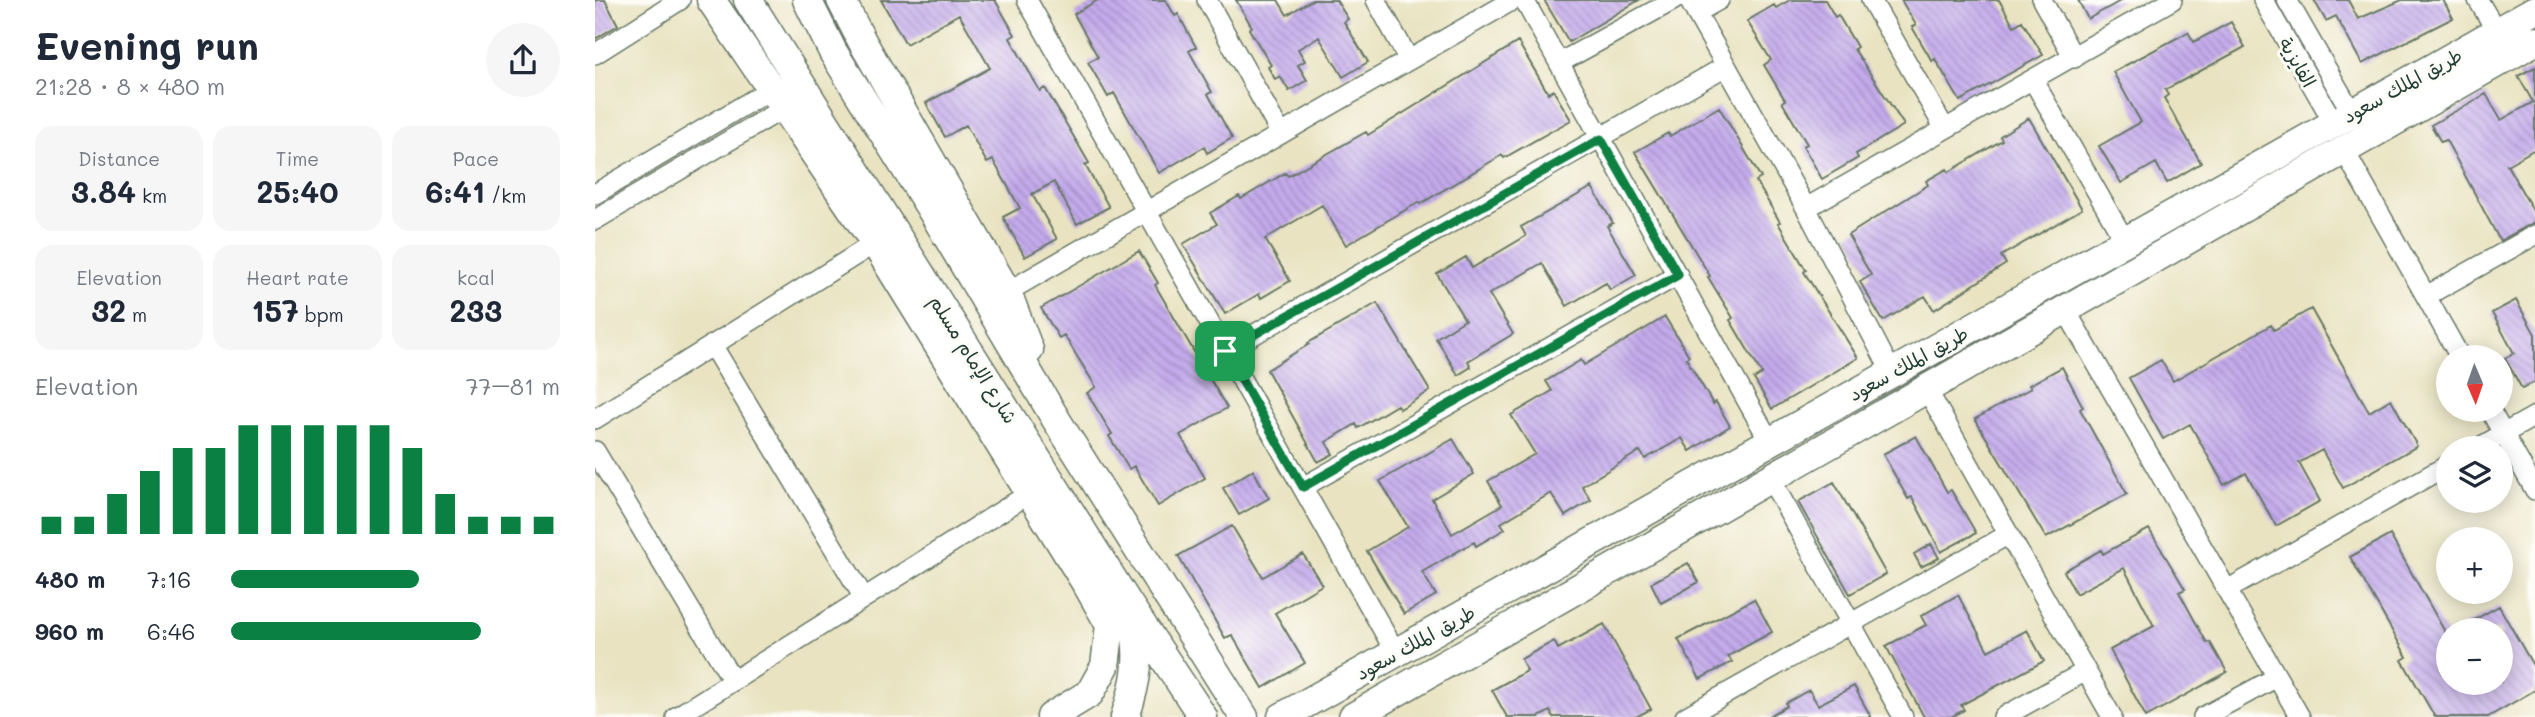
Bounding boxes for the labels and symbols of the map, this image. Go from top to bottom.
street label: الفايزية [2274,33,2322,91]
street label: طريق الملك سعود [2338,42,2467,129]
street label: شارع الإمام مسلم [922,290,1024,430]
street label: طريق الملك سعود [1844,320,1973,407]
pin [1195,321,1255,381]
north arrow [2436,345,2513,422]
street label: طريق الملك سعود [1351,599,1480,686]

